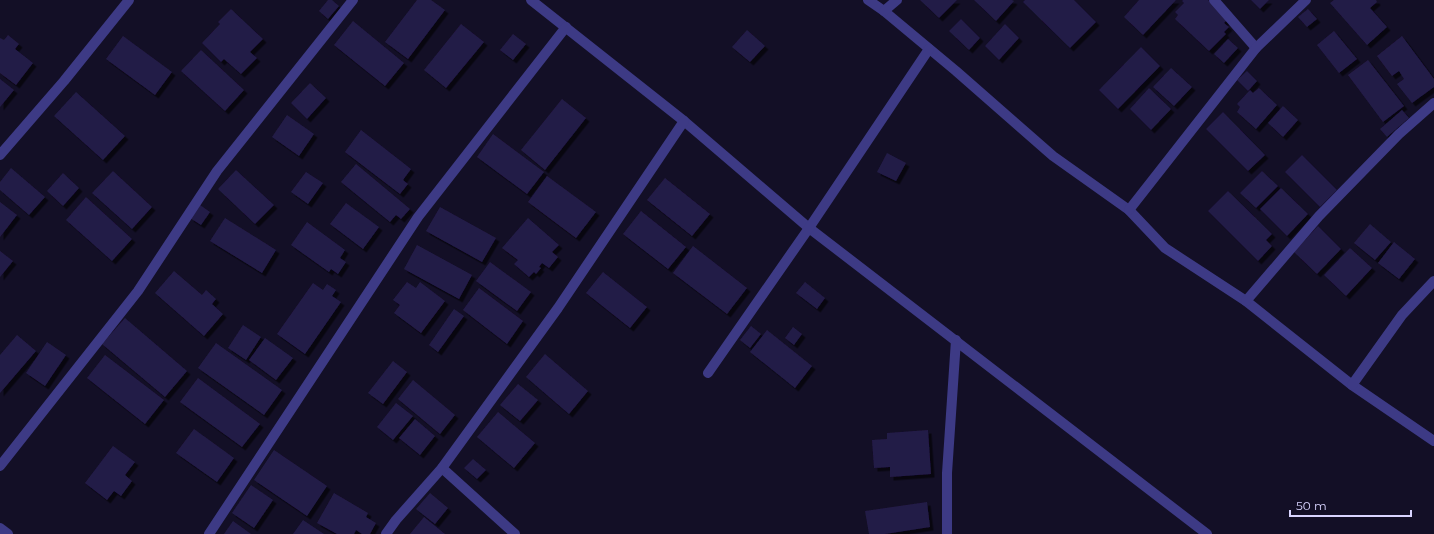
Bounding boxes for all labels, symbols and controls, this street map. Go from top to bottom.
scale bar [1290,492,1411,518]
text: 50 m [1296,498,1327,513]

